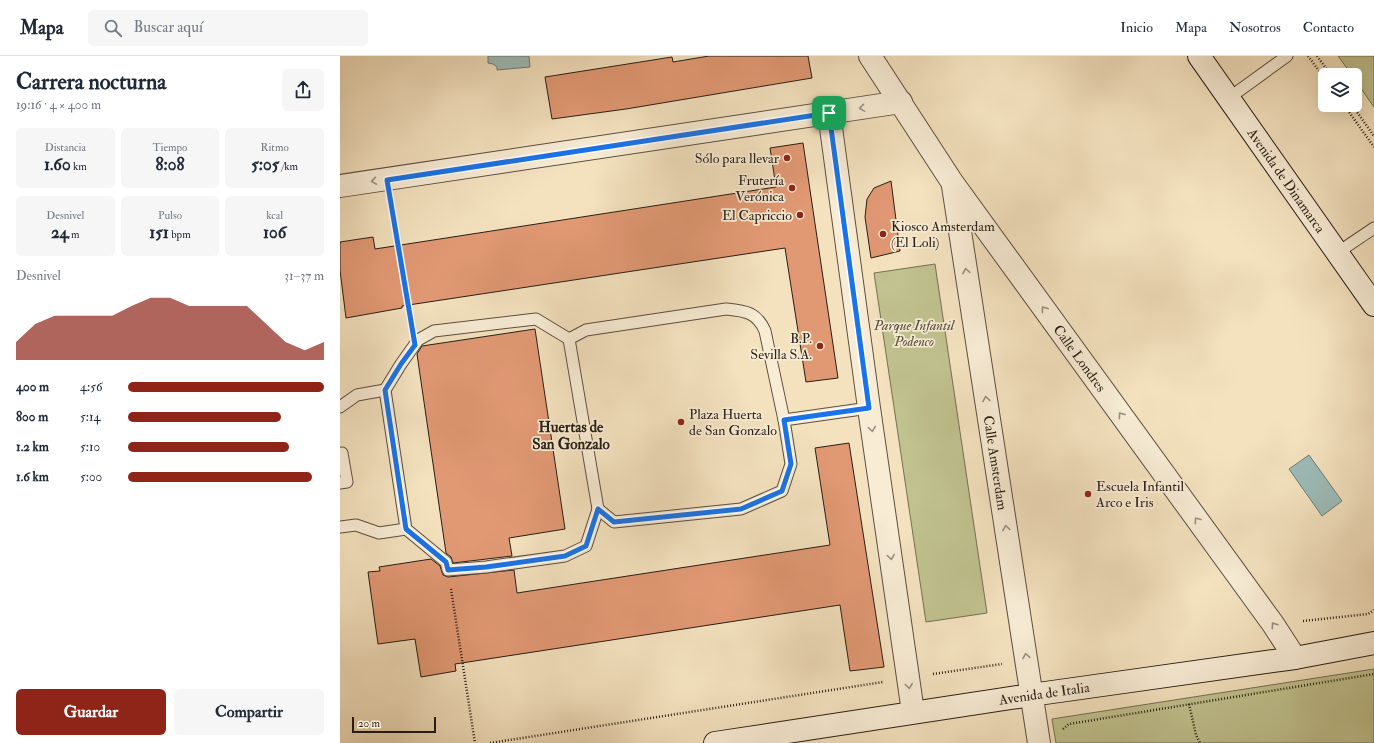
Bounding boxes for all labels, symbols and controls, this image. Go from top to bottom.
search box [88,10,368,46]
text: Mapa [20,16,64,40]
icon: search [102,17,124,39]
text: Buscar aquí [134,18,203,37]
text: Inicio [1120,19,1153,36]
text: Mapa [1175,19,1207,36]
text: Nosotros [1229,19,1281,36]
text: Contacto [1303,19,1354,36]
text: Carrera nocturna [16,68,166,96]
map controls [1318,68,1362,112]
button: layers [1318,68,1362,112]
button: share [282,69,324,111]
pin [812,96,846,130]
text: 19:16 · 4 × 400 m [16,97,101,113]
icon: arrive [818,102,840,124]
one-way arrow [859,103,865,112]
street label: Avenida de Dinamarca [1243,124,1329,236]
text: Distancia [45,141,86,154]
text: Tiempo [153,141,187,154]
text: Ritmo [261,141,289,154]
place label: Sólo para llevar [695,150,780,168]
marker: Sólo para llevar [782,153,792,163]
text: 1.60 [44,154,71,175]
text: 8:08 [156,154,184,175]
text: 5:05 [251,154,279,175]
text: km [71,160,87,173]
text: /km [279,160,298,173]
place label: Frutería Verónica [735,172,784,205]
one-way arrow [371,176,377,185]
marker: Frutería Verónica [787,183,797,193]
place label: El Capriccio [722,207,792,225]
text: Desnivel [46,209,84,222]
text: Pulso [158,209,182,222]
text: kcal [266,209,283,222]
marker: El Capriccio [795,210,805,220]
place label: Kiosco Amsterdam (El Loli) [891,218,995,251]
text: 24 [51,222,69,243]
text: 151 [149,222,169,243]
text: 106 [263,222,286,243]
text: m [69,228,80,241]
text: bpm [169,228,191,241]
marker: Kiosco Amsterdam (El Loli) [878,229,888,239]
text: Desnivel [16,268,61,284]
text: 31–37 m [284,268,324,284]
one-way arrow [962,268,971,274]
one-way arrow [1042,307,1049,314]
park label: Parque Infantil Podenco [873,317,956,350]
street label: Calle Londres [1050,321,1110,395]
place label: B.P. Sevilla S.A. [750,330,812,363]
marker: B.P. Sevilla S.A. [815,341,825,351]
text: 400 m [16,379,49,395]
text: 4:56 [80,379,102,395]
one-way arrow [982,396,991,402]
place label: Plaza Huerta de San Gonzalo [689,406,777,439]
text: 800 m [16,409,48,425]
text: 5:14 [80,409,101,425]
one-way arrow [1119,412,1126,419]
street label: Calle Amsterdam [980,414,1011,511]
marker: Plaza Huerta de San Gonzalo [676,417,686,427]
district label: Huertas de San Gonzalo [532,418,610,454]
one-way arrow [867,426,876,432]
text: 1.2 km [16,439,49,455]
text: 5:10 [80,439,100,455]
text: 1.6 km [16,469,49,485]
text: 5:00 [80,469,102,485]
place label: Escuela Infantil Arco e Iris [1095,478,1184,511]
marker: Escuela Infantil Arco e Iris [1083,489,1093,499]
one-way arrow [1195,517,1202,524]
one-way arrow [1002,525,1011,531]
one-way arrow [886,554,895,560]
one-way arrow [1271,622,1279,629]
one-way arrow [1022,653,1031,659]
street label: Avenida de Italia [997,678,1091,708]
one-way arrow [904,683,913,689]
button: Guardar [16,689,166,735]
button: Compartir [174,689,324,735]
scale bar [352,715,436,734]
text: 20 m [358,717,380,730]

